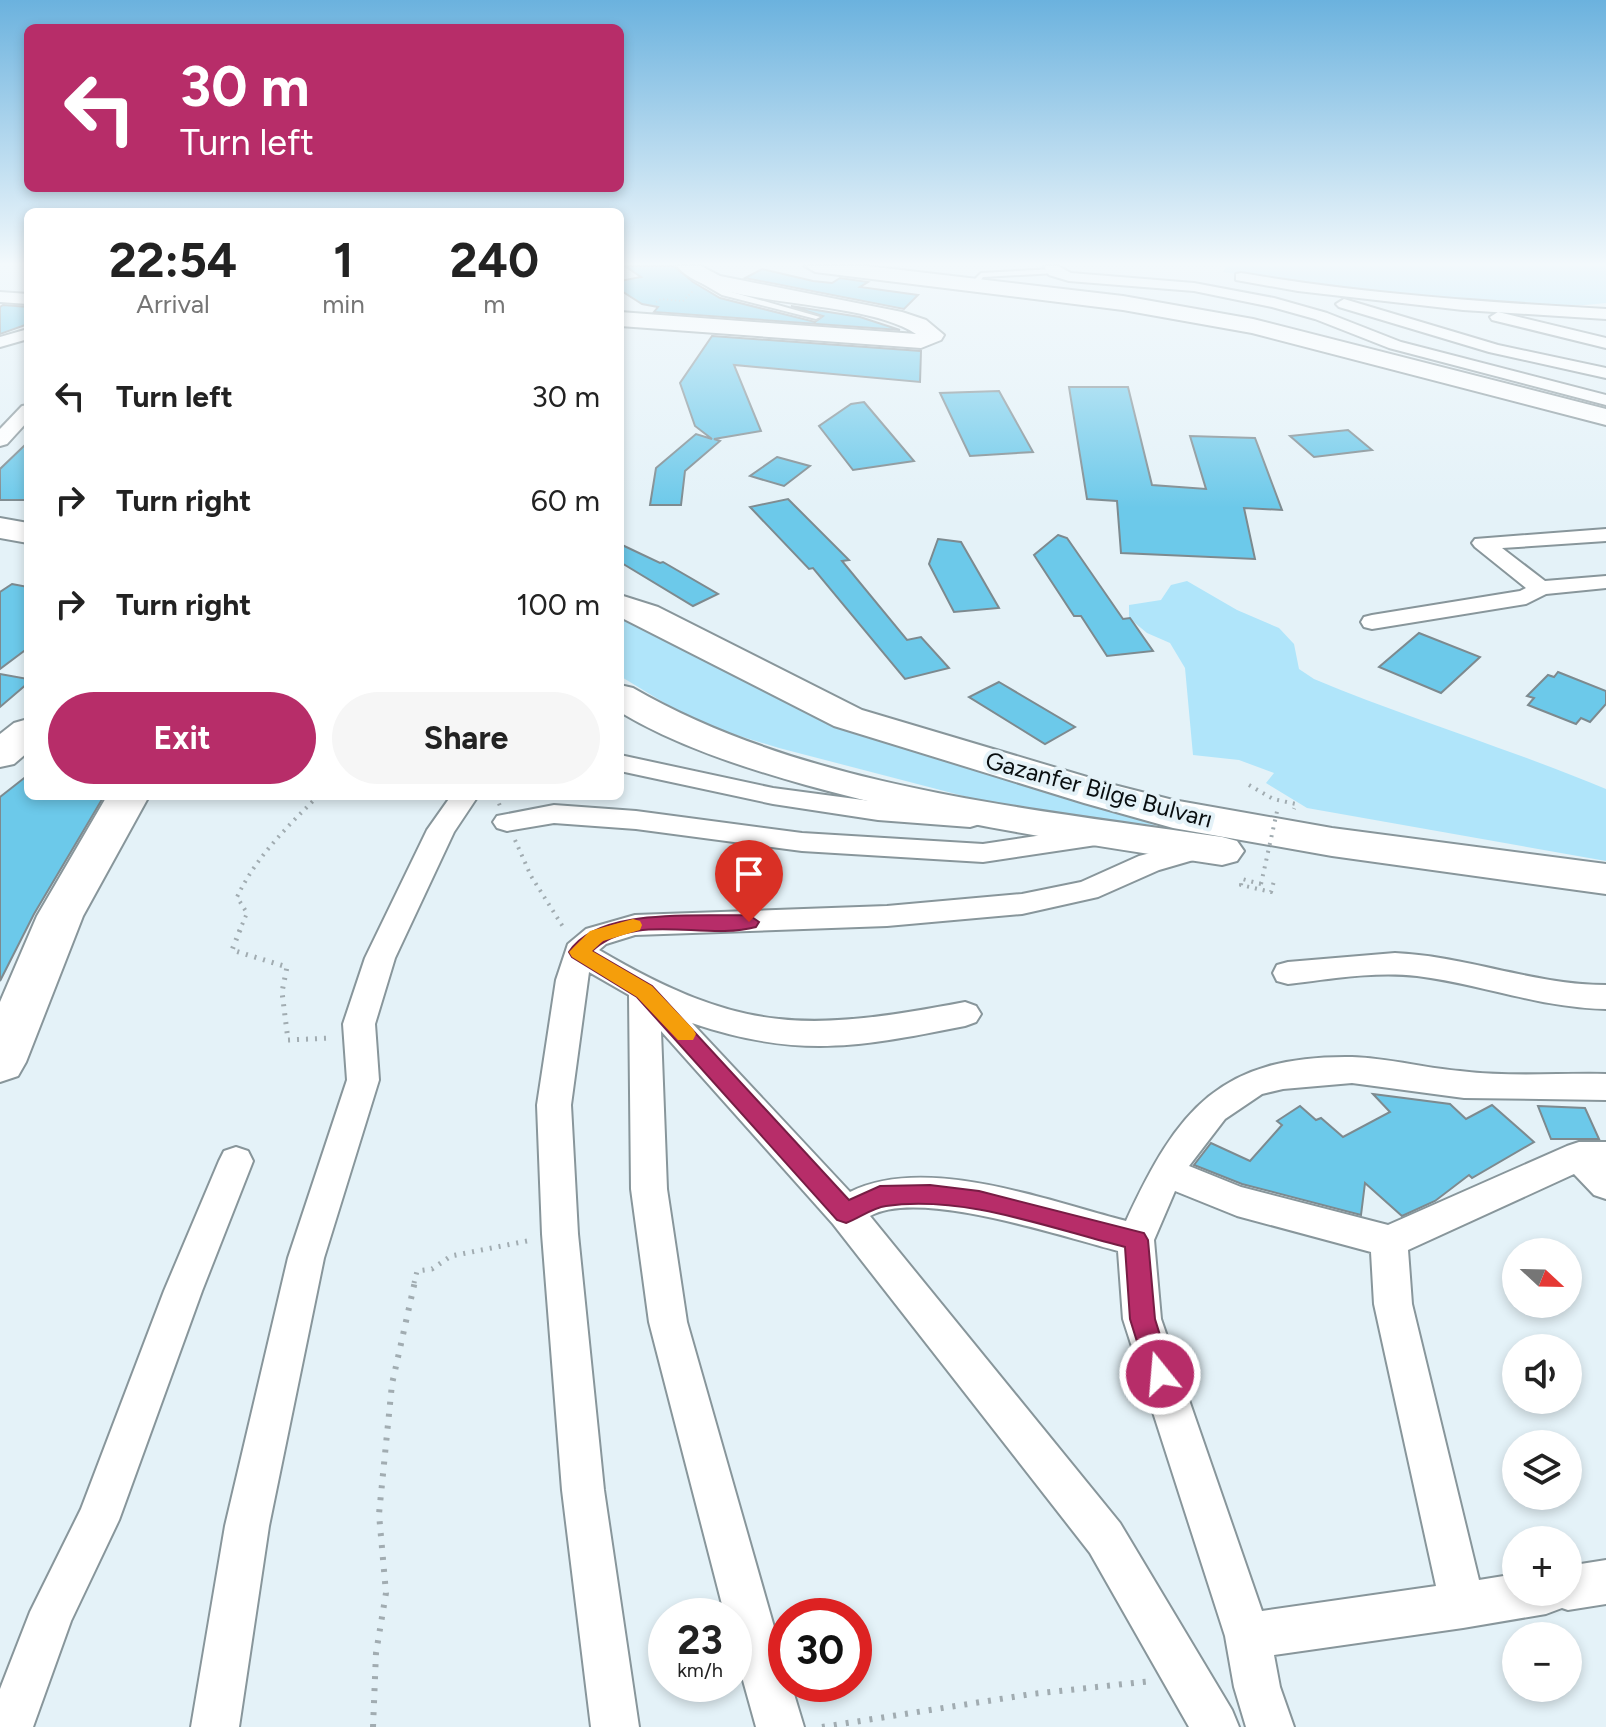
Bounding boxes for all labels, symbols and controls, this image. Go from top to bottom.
text: 30 m [180,53,310,120]
icon: left [48,56,152,160]
text: Turn left [180,121,314,164]
text: 22:54 [109,231,237,289]
text: 1 [333,231,354,289]
text: 240 [450,231,539,289]
text: Arrival [136,288,210,320]
text: min [322,288,365,320]
text: m [483,288,505,320]
icon: left [48,374,92,418]
text: Turn left [116,378,233,415]
text: 30 m [532,378,600,415]
icon: right [48,478,92,522]
text: Turn right [116,482,251,519]
text: 60 m [531,482,600,519]
icon: right [48,582,92,626]
text: Turn right [116,586,251,623]
text: 100 m [516,586,600,623]
button: Exit [48,692,316,784]
button: Share [332,692,600,784]
street label: Gazanfer Bilge Bulvarı [982,745,1216,834]
pin [715,840,783,922]
icon: arrive [727,852,771,896]
north arrow [1502,1238,1582,1318]
map controls [1502,1238,1582,1702]
position arrow [1118,1332,1202,1416]
button: sound [1502,1334,1582,1414]
button: layers [1502,1430,1582,1510]
button: + [1502,1526,1582,1606]
speed limit sign: 30 [768,1598,872,1702]
text: 23 [677,1616,723,1664]
button: − [1502,1622,1582,1702]
text: km/h [677,1658,723,1682]

